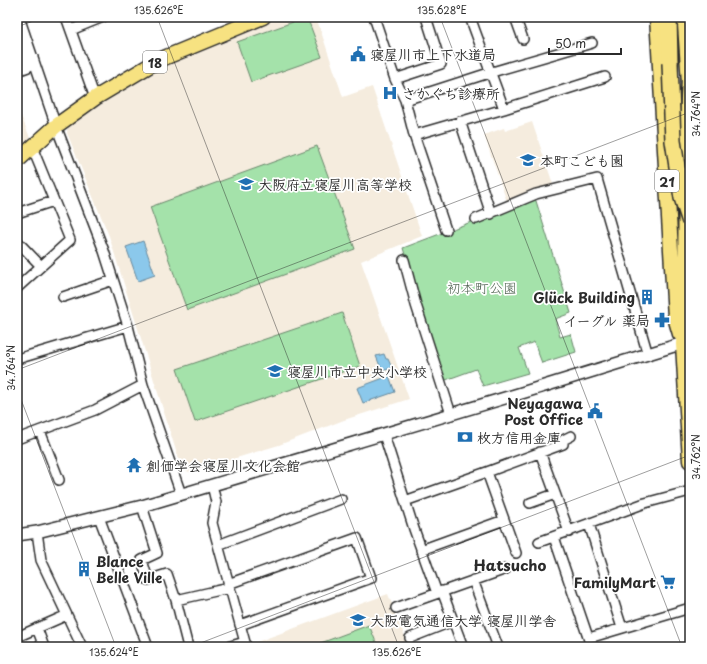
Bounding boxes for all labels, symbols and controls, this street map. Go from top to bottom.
text: 135.626°E [134,2,184,17]
text: 135.628°E [417,2,467,17]
scale bar [549,30,621,56]
text: 50 m [555,34,586,52]
place label: 寝屋川市上下水道局 [370,44,496,65]
public building icon: 寝屋川市上下水道局 [349,45,367,63]
road number: 18 [143,51,167,73]
place label: さかぐち診療所 [402,83,500,104]
hospital icon: さかぐち診療所 [381,84,399,102]
text: 34.764°N [688,91,703,137]
place label: 本町こども園 [540,150,624,171]
school or university icon: 本町こども園 [519,151,537,169]
road number: 21 [655,170,679,192]
place label: 大阪府立寝屋川高等学校 [258,174,412,195]
school or university icon: 大阪府立寝屋川高等学校 [237,175,255,193]
park label: 初本町公園 [447,277,517,298]
place label: Glück Building [533,287,635,308]
building icon: Glück Building [638,288,656,306]
place label: イーグル 薬局 [564,310,650,331]
pharmacy icon: イーグル 薬局 [653,311,671,329]
text: 34.764°N [3,345,18,391]
place label: 寝屋川市立中央小学校 [287,361,427,382]
school or university icon: 寝屋川市立中央小学校 [266,362,284,380]
place label: Neyagawa Post Office [504,393,583,430]
public building icon: Neyagawa Post Office [586,402,604,420]
place label: 枚方信用金庫 [477,427,561,448]
bank icon: 枚方信用金庫 [456,428,474,446]
text: 34.762°N [688,434,703,480]
place label: 創価学会寝屋川文化会館 [146,455,300,476]
temple icon: 創価学会寝屋川文化会館 [125,456,143,474]
place label: Blance Belle Ville [96,551,162,588]
district label: Hatsucho [474,553,547,576]
building icon: Blance Belle Ville [75,560,93,578]
place label: FamilyMart [574,572,656,593]
supermarket icon: FamilyMart [659,573,677,591]
place label: 大阪電気通信大学 寝屋川学舎 [370,610,557,631]
school or university icon: 大阪電気通信大学 寝屋川学舎 [349,611,367,629]
text: 135.624°E [89,644,139,659]
text: 135.626°E [372,644,422,659]

